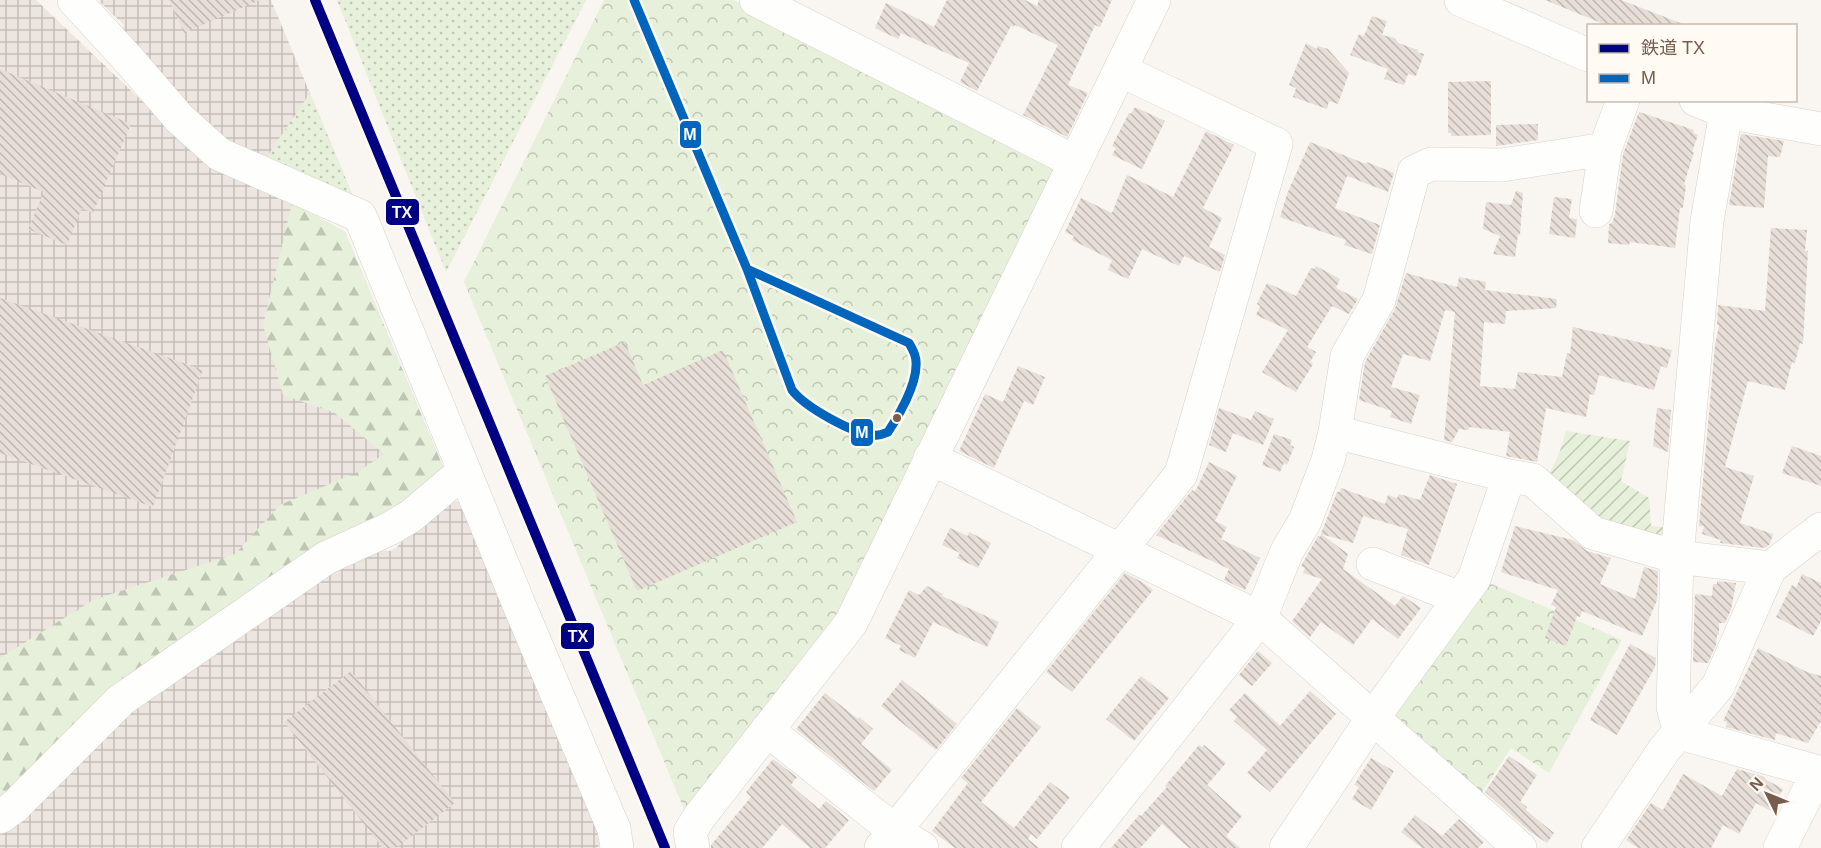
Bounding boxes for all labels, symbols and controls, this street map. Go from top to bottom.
legend [1587,24,1797,102]
text: 鉄道 TX [1641,38,1705,58]
text: M [1641,68,1656,88]
line badge: M [679,120,702,149]
text: M [683,126,697,143]
line badge: TX [385,198,420,226]
text: TX [392,204,413,221]
unlabelled marker [891,412,903,424]
line badge: M [850,418,874,447]
text: M [855,424,869,441]
line badge: TX [560,622,595,650]
text: TX [568,628,589,645]
north arrow [1737,764,1797,824]
text: N [1746,774,1767,794]

